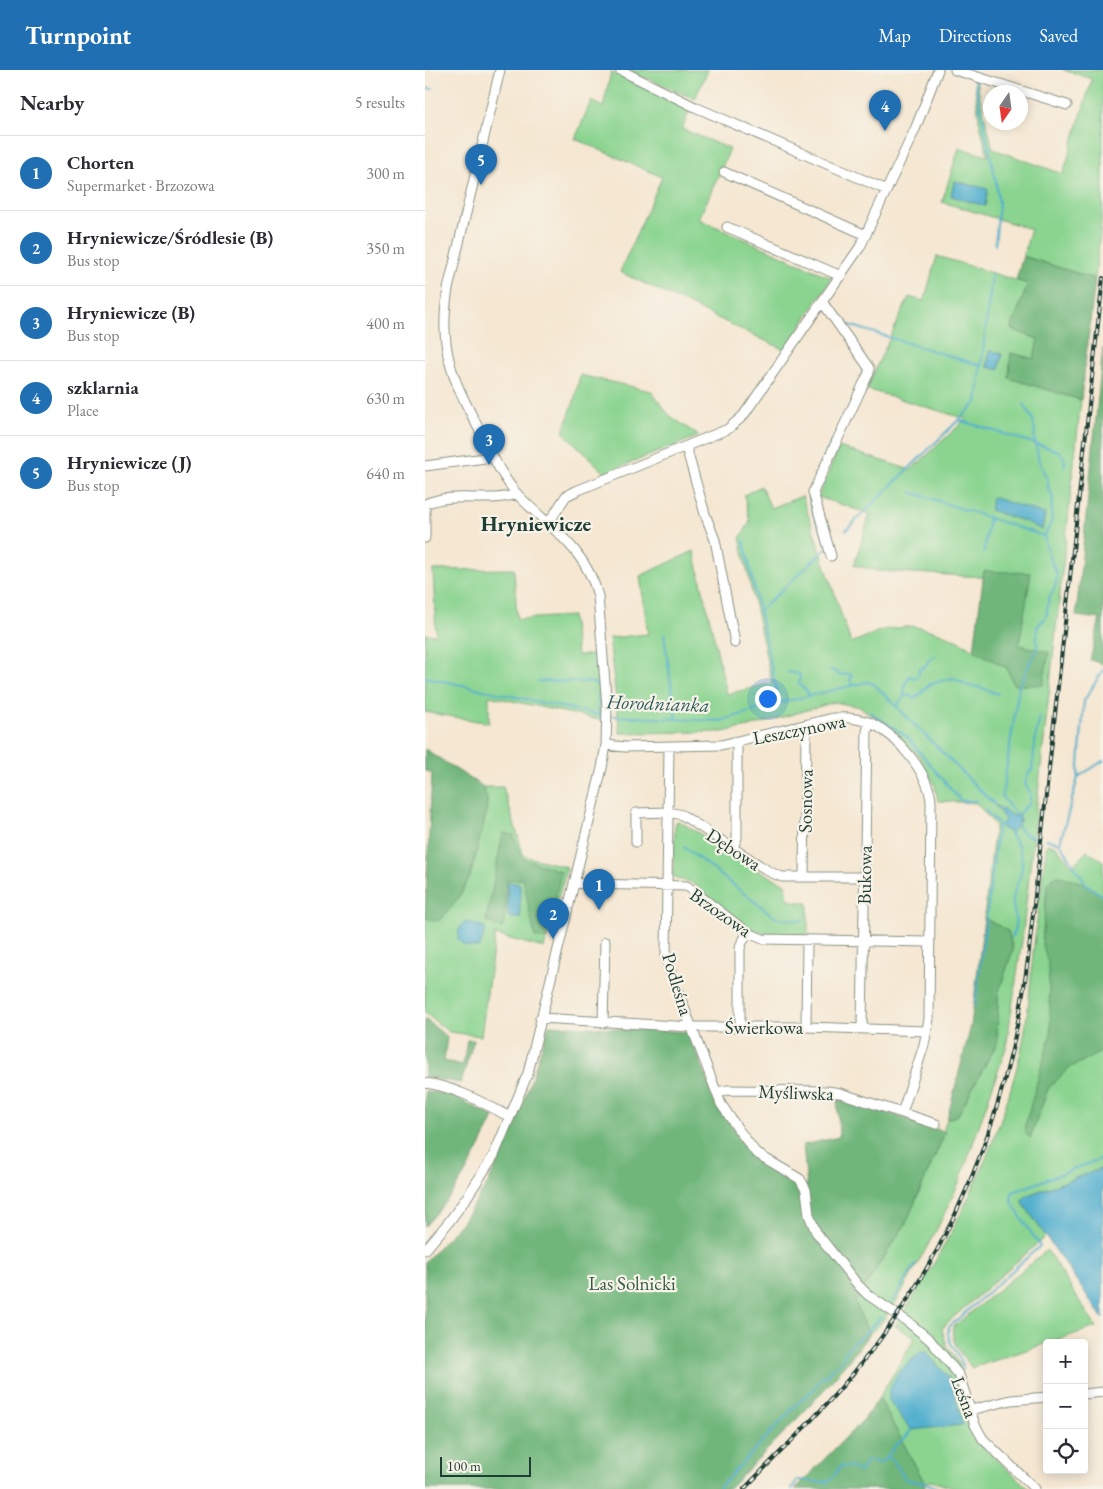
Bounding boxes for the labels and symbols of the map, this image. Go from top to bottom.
north arrow [983,85,1028,130]
pin: 4 [869,90,901,131]
pin: 5 [465,144,497,185]
pin: 3 [473,424,505,465]
district label: Hryniewicze [481,510,592,537]
your location [755,686,781,712]
water label: Horodnianka [605,688,710,718]
street label: Leszczynowa [751,708,848,751]
street label: Sosnowa [792,768,819,833]
street label: Dębowa [701,822,766,877]
street label: Bukowa [851,845,878,905]
pin: 1 [583,869,615,910]
street label: Brzozowa [685,882,757,943]
pin: 2 [537,898,569,939]
street label: Podleśna [656,950,699,1019]
street label: Świerkowa [725,1015,804,1040]
street label: Myśliwska [758,1079,835,1106]
park label: Las Solnicki [588,1271,676,1296]
street label: Leśna [945,1373,984,1422]
scale bar [440,1454,531,1477]

